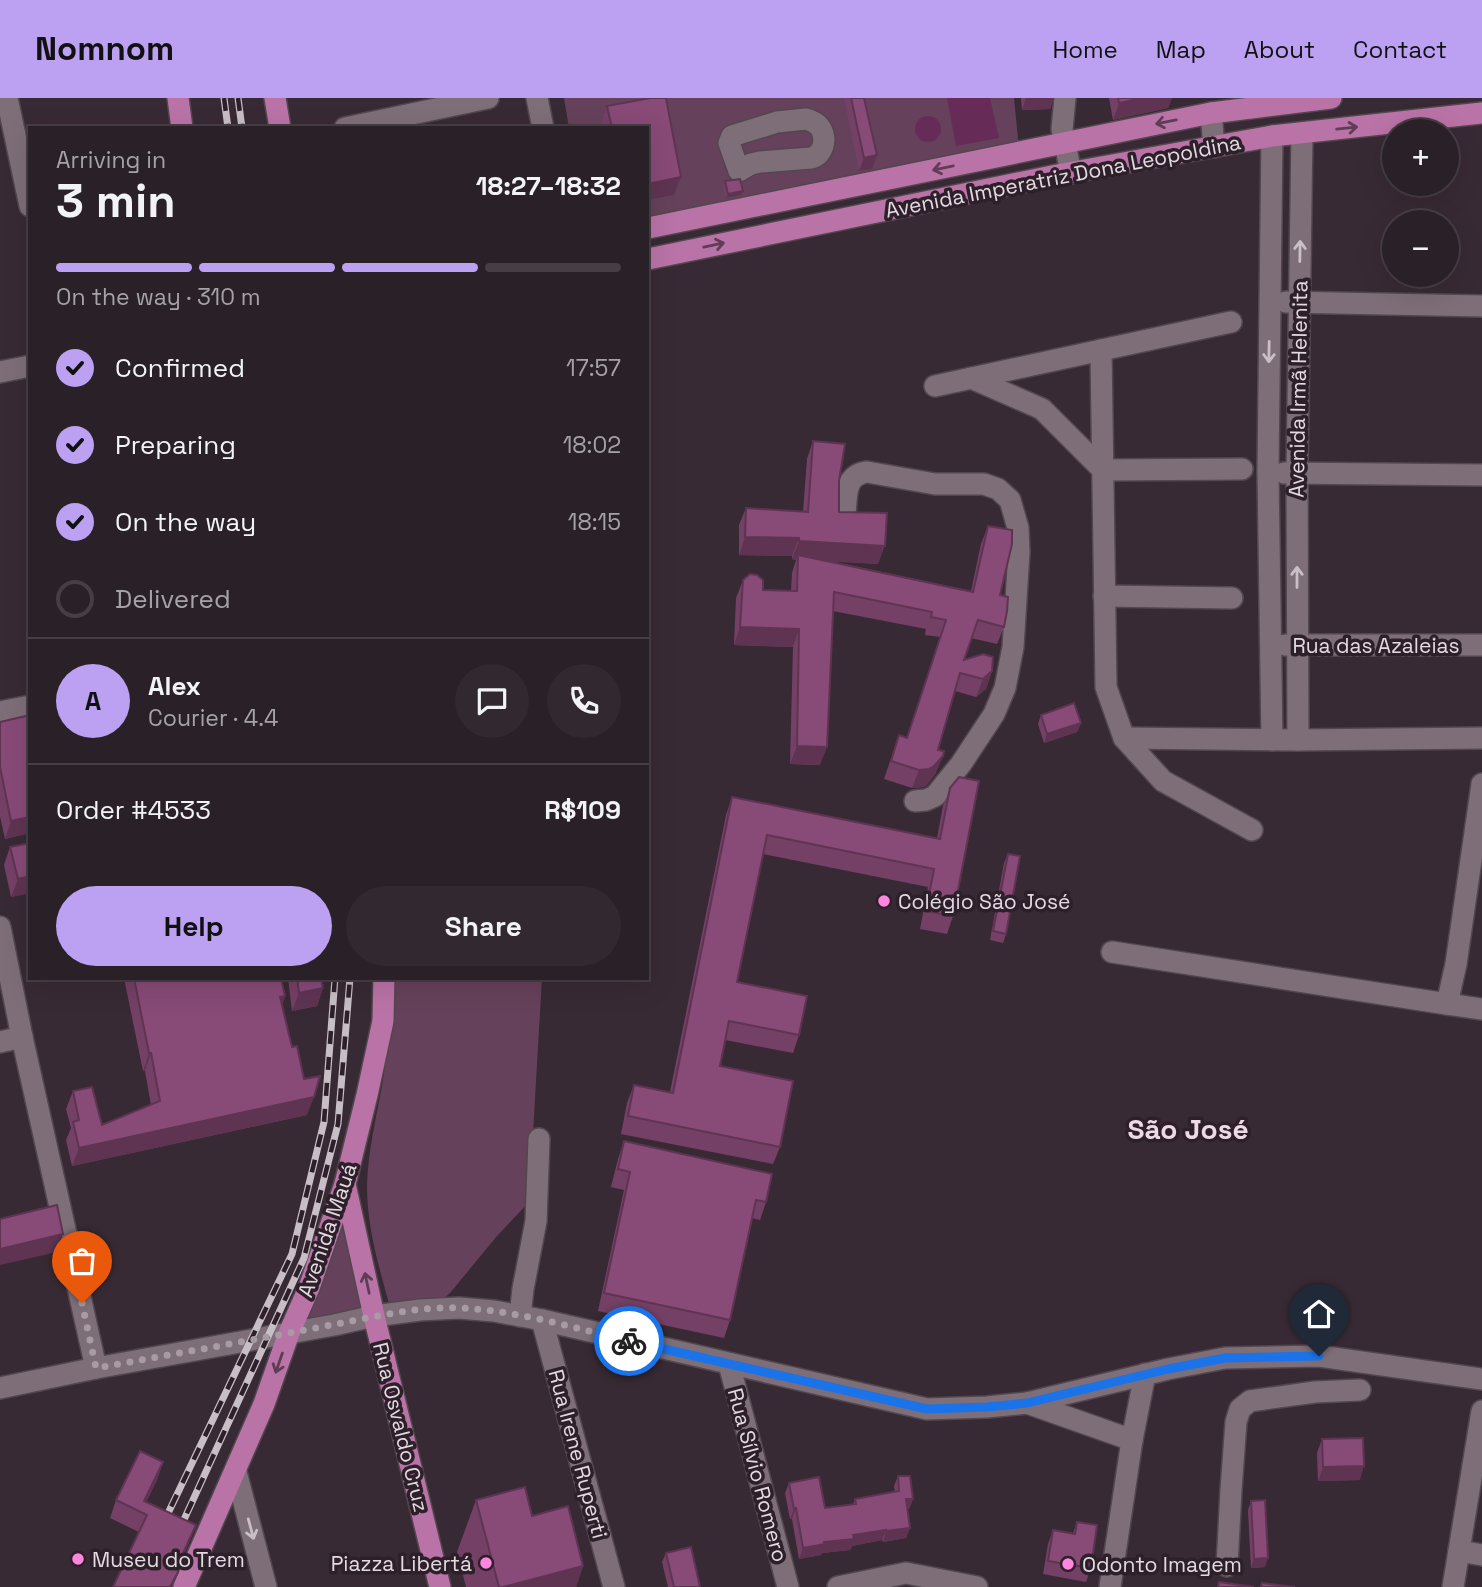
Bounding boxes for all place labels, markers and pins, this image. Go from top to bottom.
place label: Colégio São José [898,888,1070,915]
marker: Colégio São José [876,893,892,909]
pin [52,1231,112,1303]
pin [1289,1284,1349,1356]
place label: Museu do Trem [92,1546,245,1573]
place label: Piazza Libertá [331,1550,472,1577]
marker: Museu do Trem [70,1551,86,1567]
place label: Odonto Imagem [1082,1551,1242,1578]
marker: Piazza Libertá [478,1555,494,1571]
marker: Odonto Imagem [1060,1556,1076,1572]

